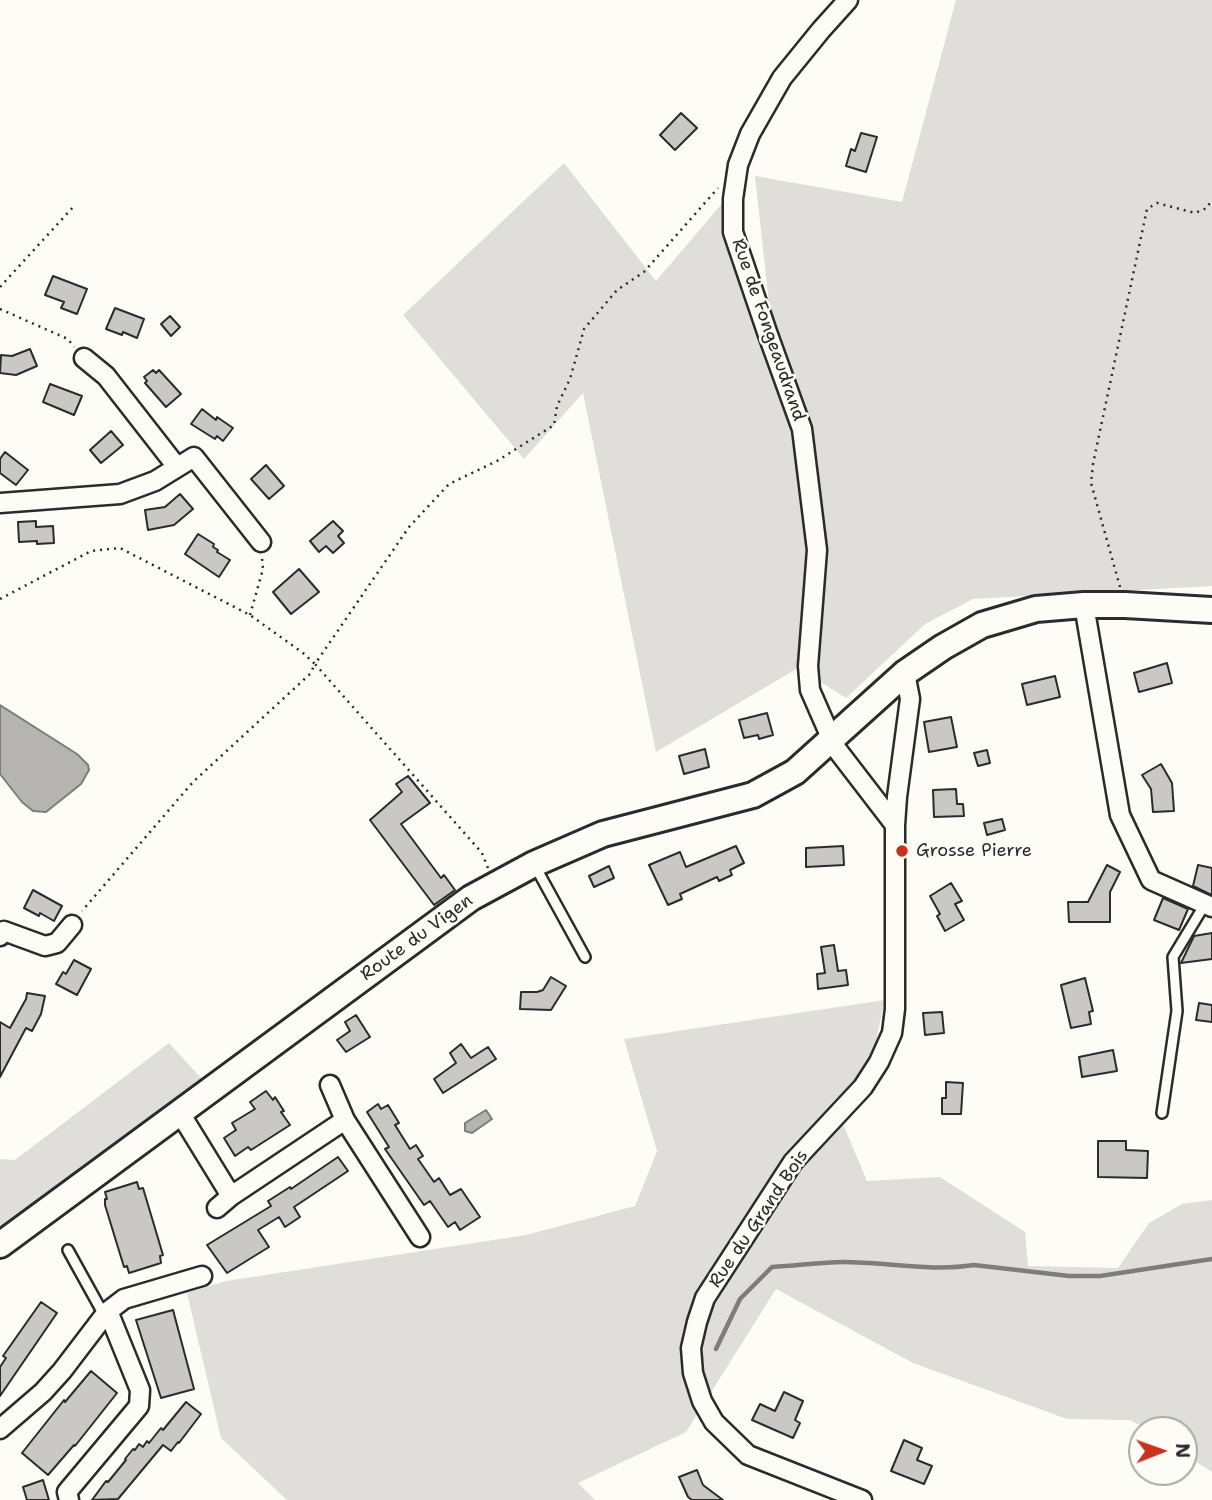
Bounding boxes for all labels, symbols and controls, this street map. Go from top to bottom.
street label: Rue de Fongeaudrand [727,236,809,424]
place label: Grosse Pierre [916,840,1032,862]
marker: Grosse Pierre [894,843,910,859]
street label: Route du Vigen [357,890,477,986]
street label: Rue du Grand Bois [705,1146,813,1292]
north arrow [1128,1416,1198,1486]
text: N [1170,1443,1195,1458]

